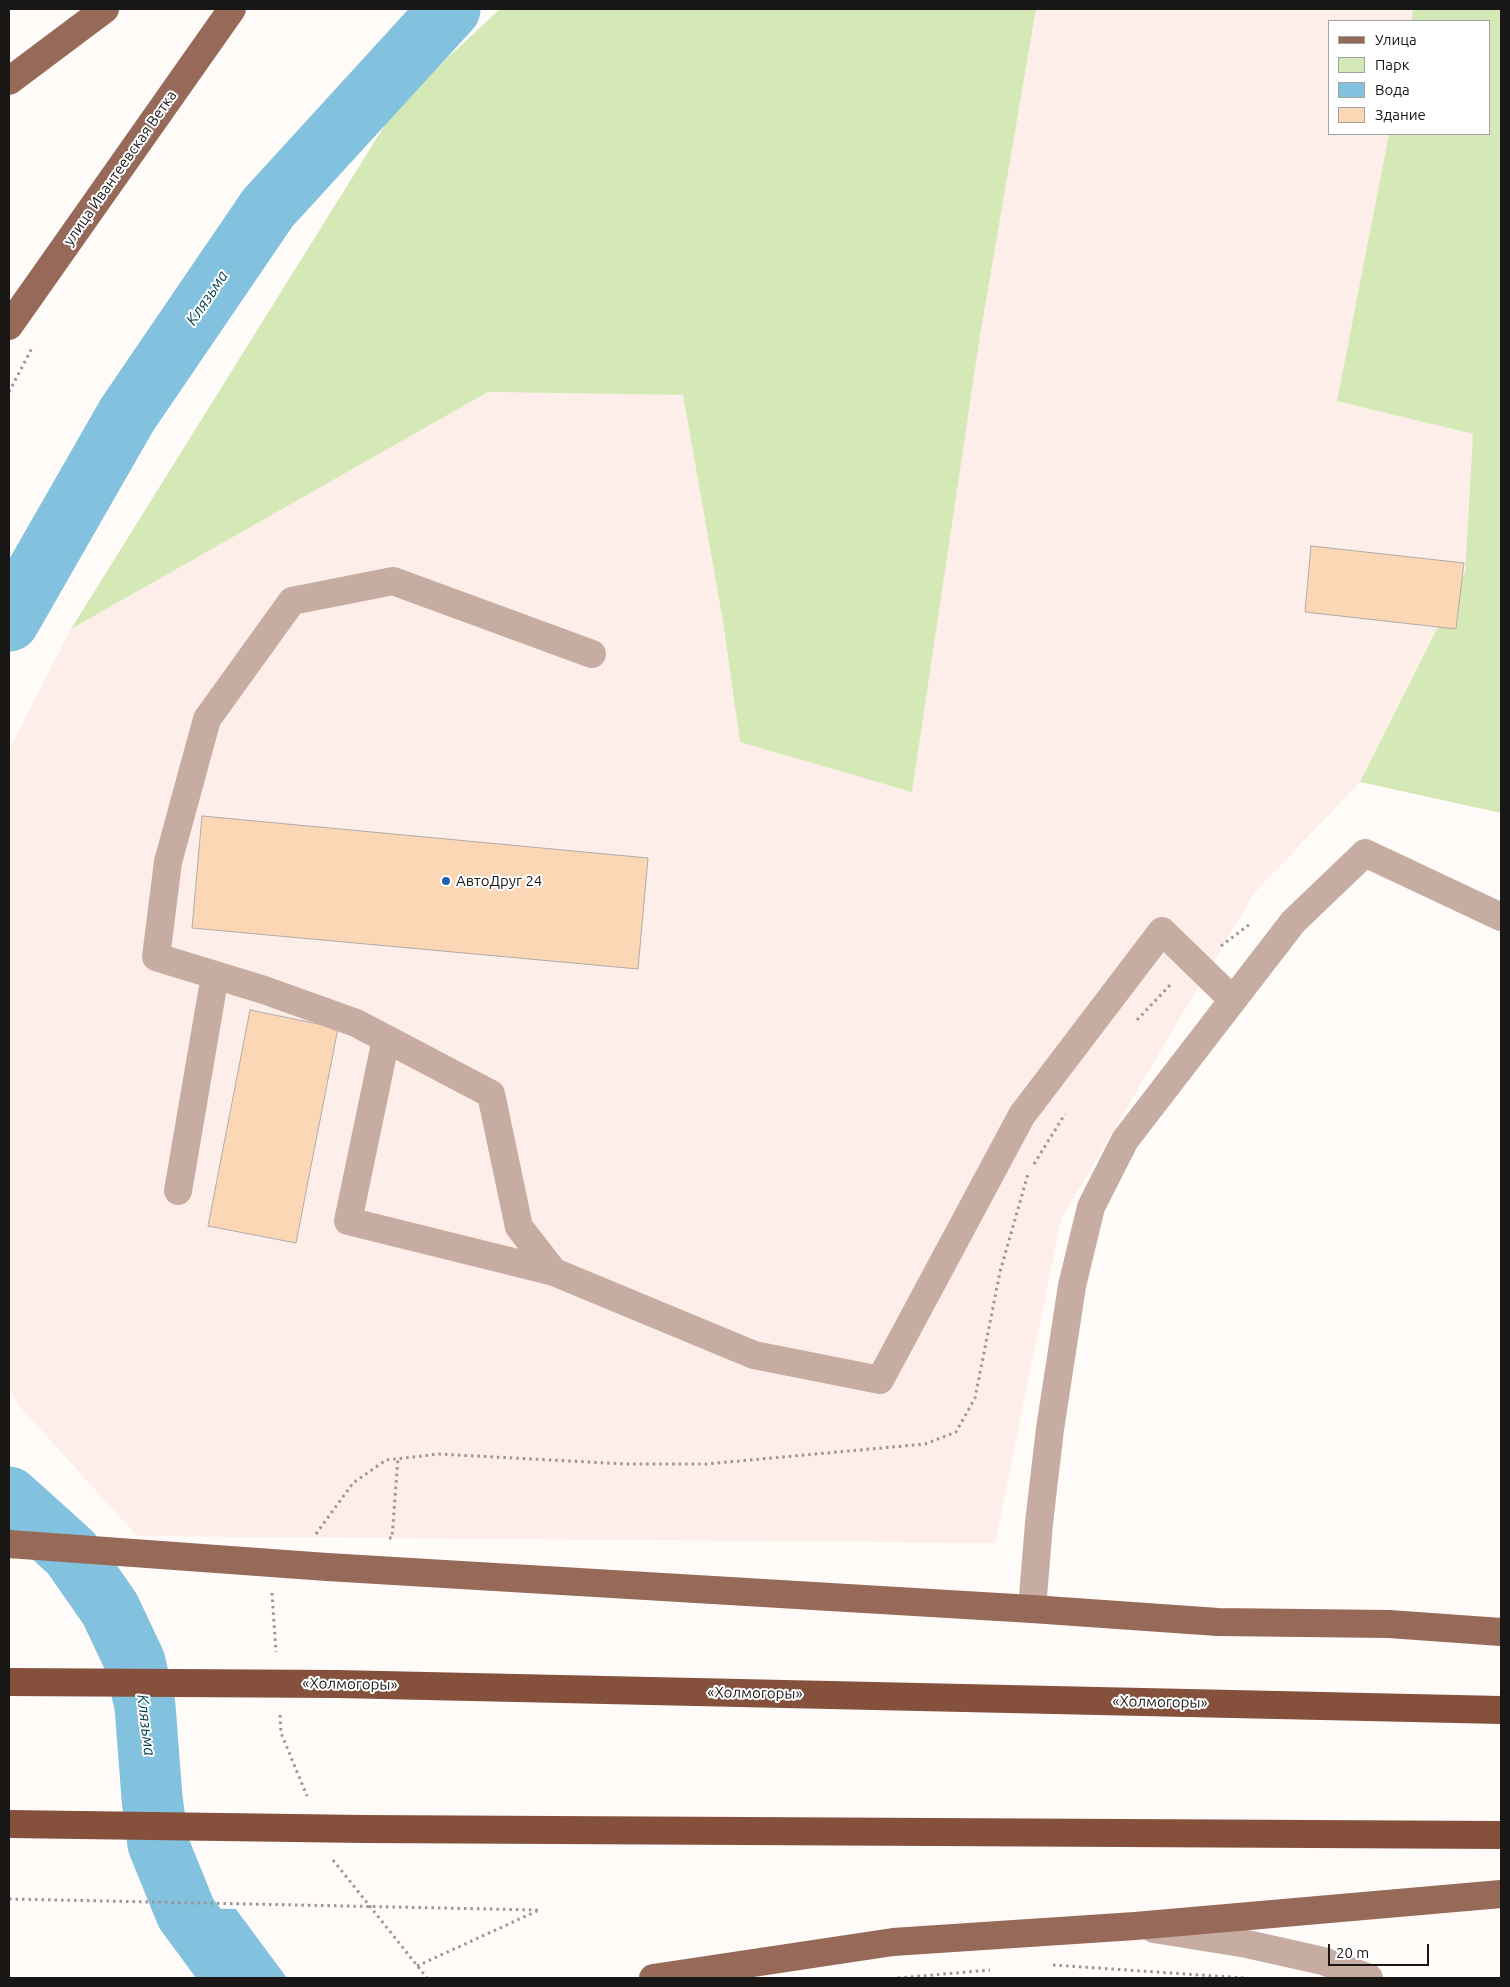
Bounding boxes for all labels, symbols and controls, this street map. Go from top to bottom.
legend [1328,20,1490,135]
text: Улица [1375,31,1417,48]
text: Парк [1375,56,1410,73]
text: Вода [1375,81,1410,98]
street label: улица Ивантеевская Ветка [60,87,180,249]
text: Здание [1375,106,1426,123]
water label: Клязьма [182,267,232,329]
place label: АвтоДруг 24 [456,872,542,890]
marker: АвтоДруг 24 [440,875,452,887]
street label: «Холмогоры» [302,1674,398,1694]
street label: «Холмогоры» [707,1683,803,1703]
street label: «Холмогоры» [1112,1692,1208,1712]
water label: Клязьма [133,1693,159,1757]
scale bar [1330,1934,1431,1966]
text: 20 m [1336,1944,1369,1961]

